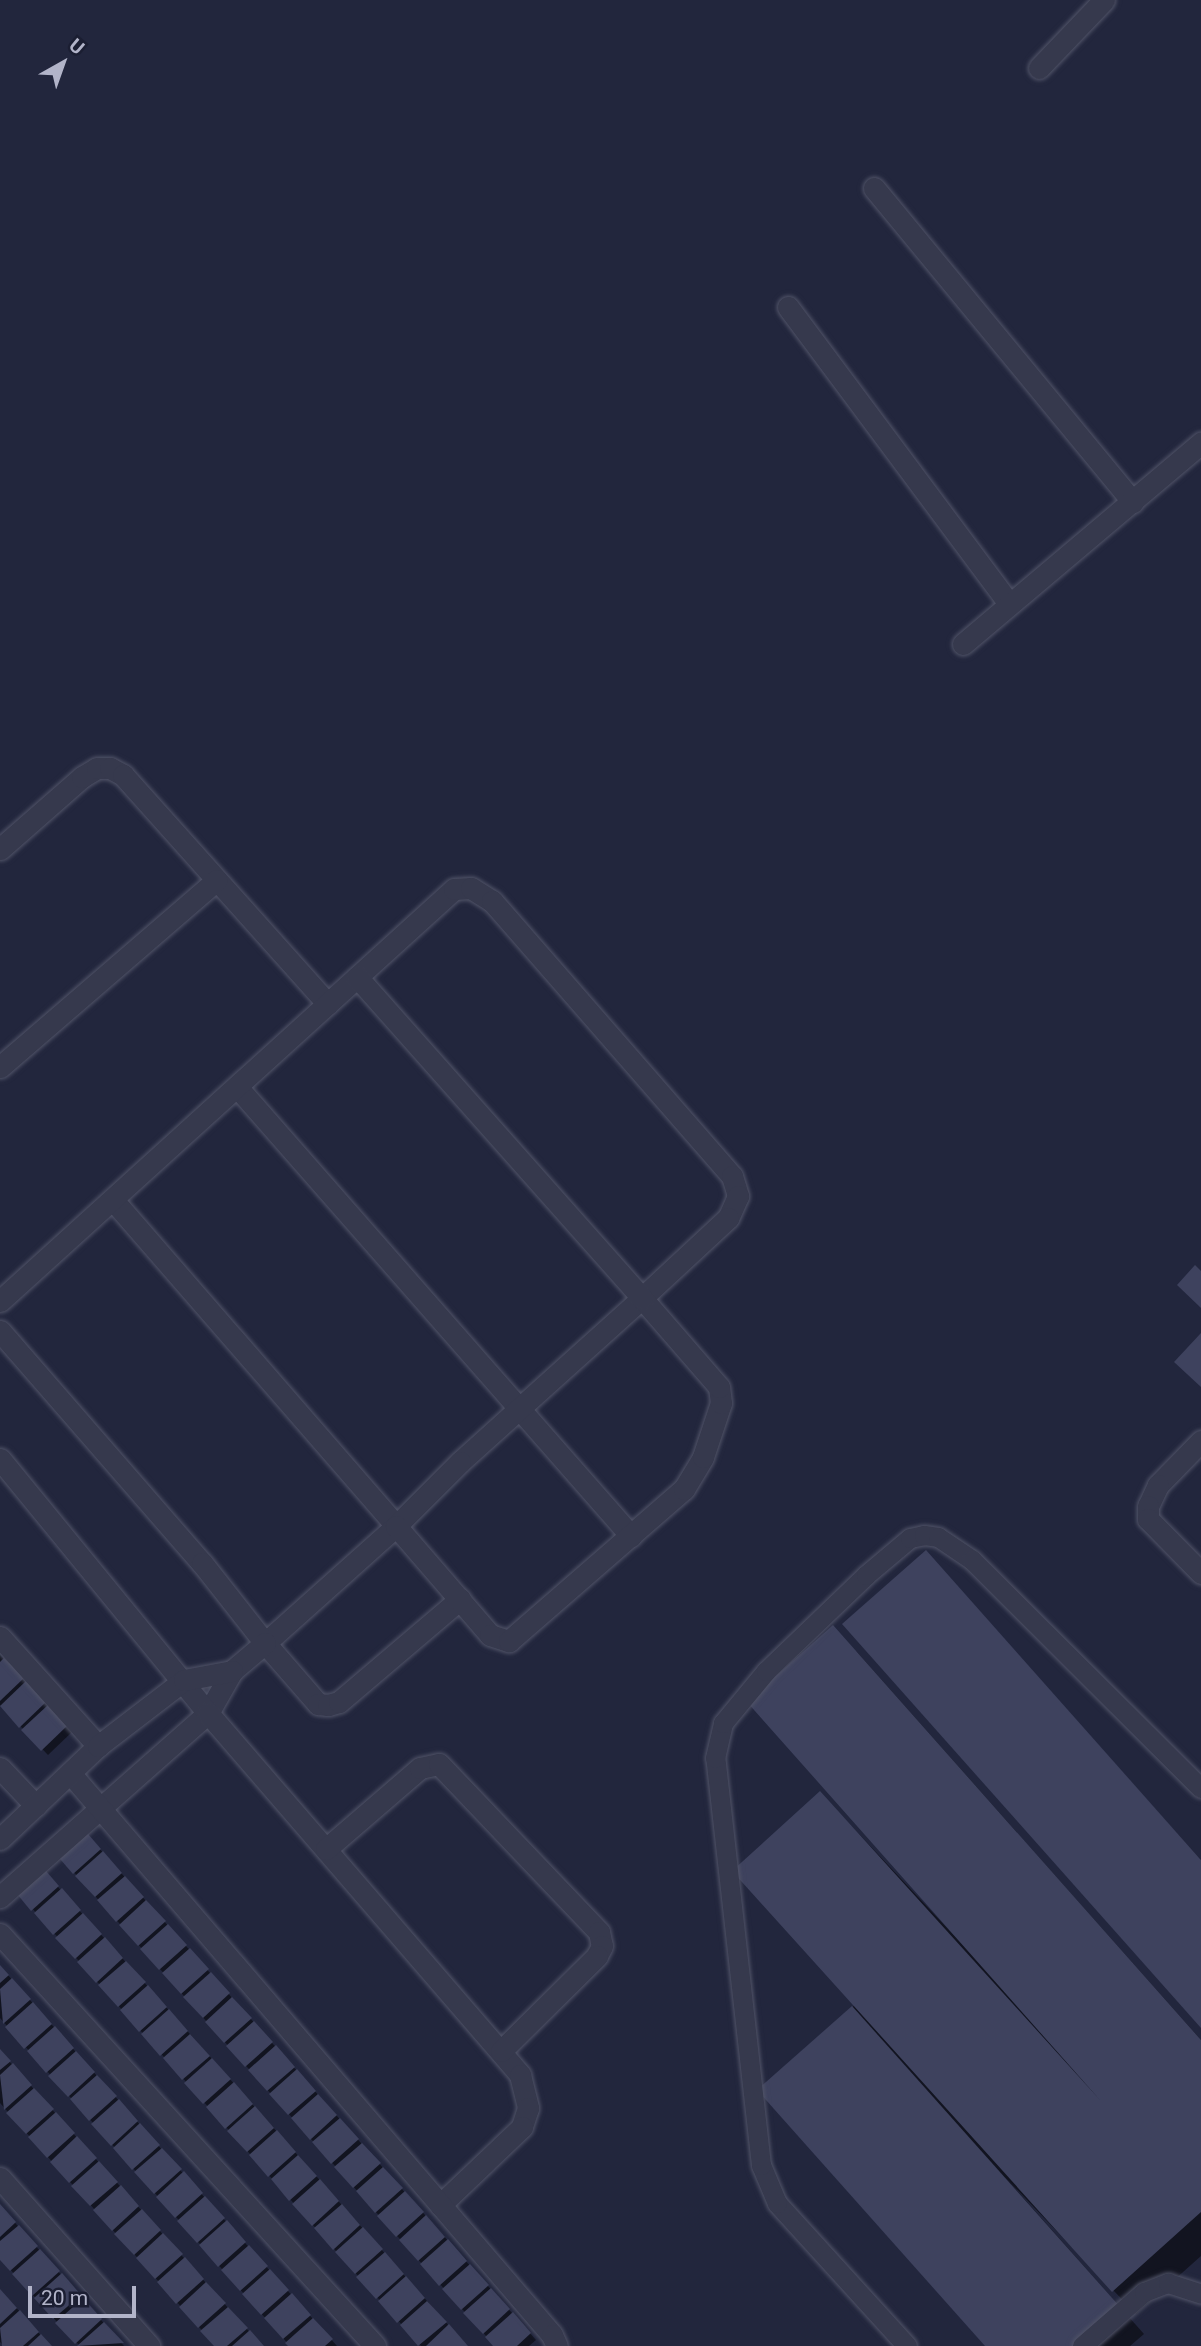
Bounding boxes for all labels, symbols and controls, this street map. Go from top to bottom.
north arrow [28,28,98,98]
text: U [65,34,89,59]
scale bar [32,2272,140,2316]
text: 20 m [41,2286,88,2310]

